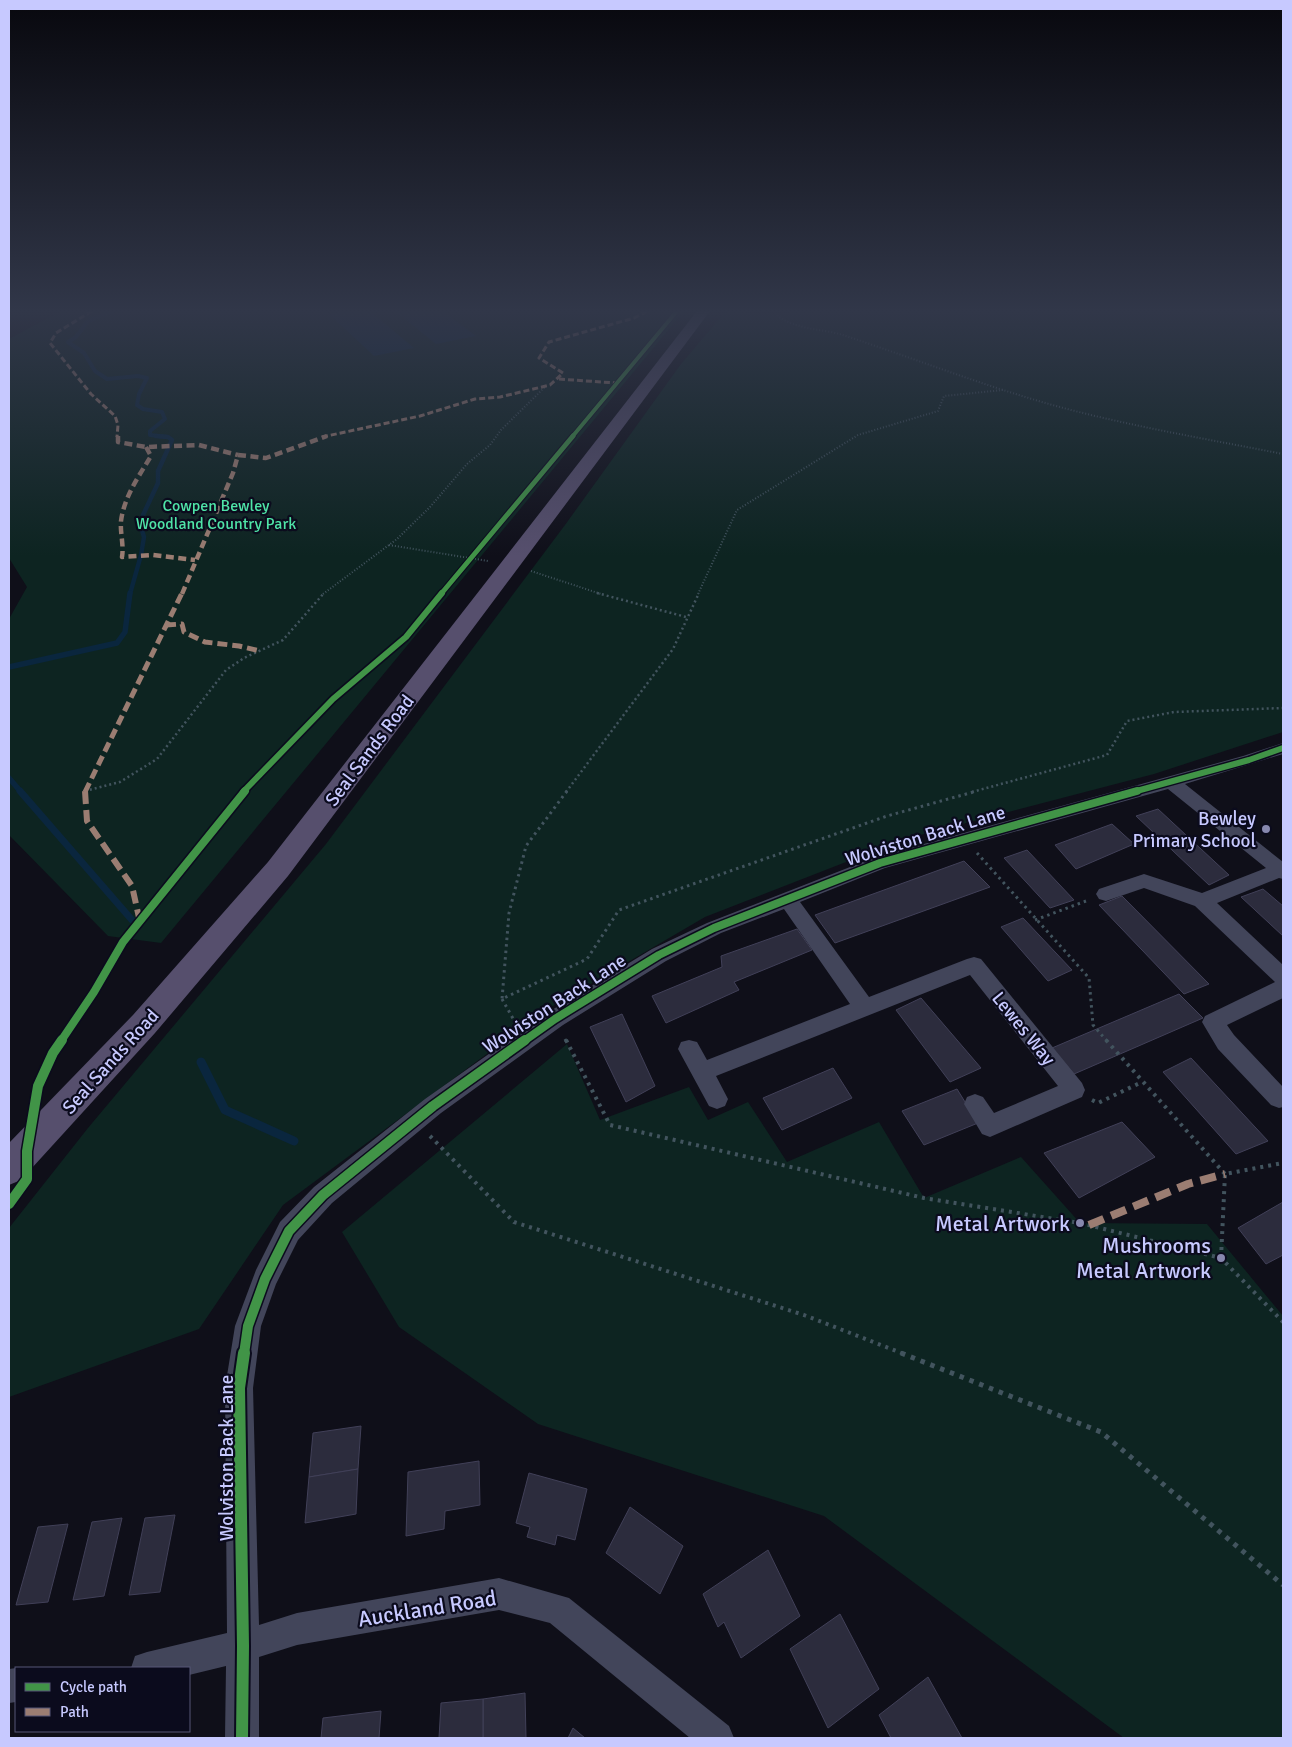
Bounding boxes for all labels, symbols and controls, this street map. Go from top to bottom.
park label: Cowpen Bewley Woodland Country Park [136,496,296,534]
street label: Seal Sands Road [320,690,419,811]
street label: Wolviston Back Lane [842,800,1008,872]
place label: Bewley Primary School [1133,807,1256,853]
marker: Bewley Primary School [1260,823,1272,835]
street label: Wolviston Back Lane [478,948,631,1059]
street label: Lewes Way [986,987,1060,1070]
street label: Seal Sands Road [57,1004,164,1119]
place label: Metal Artwork [935,1210,1070,1237]
marker: Metal Artwork [1074,1217,1086,1229]
place label: Mushrooms Metal Artwork [1076,1232,1211,1284]
marker: Mushrooms Metal Artwork [1215,1252,1227,1264]
street label: Wolviston Back Lane [215,1375,239,1541]
street label: Auckland Road [356,1584,498,1633]
legend [15,1667,190,1732]
text: Cycle path [60,1678,127,1696]
text: Path [60,1703,89,1721]

